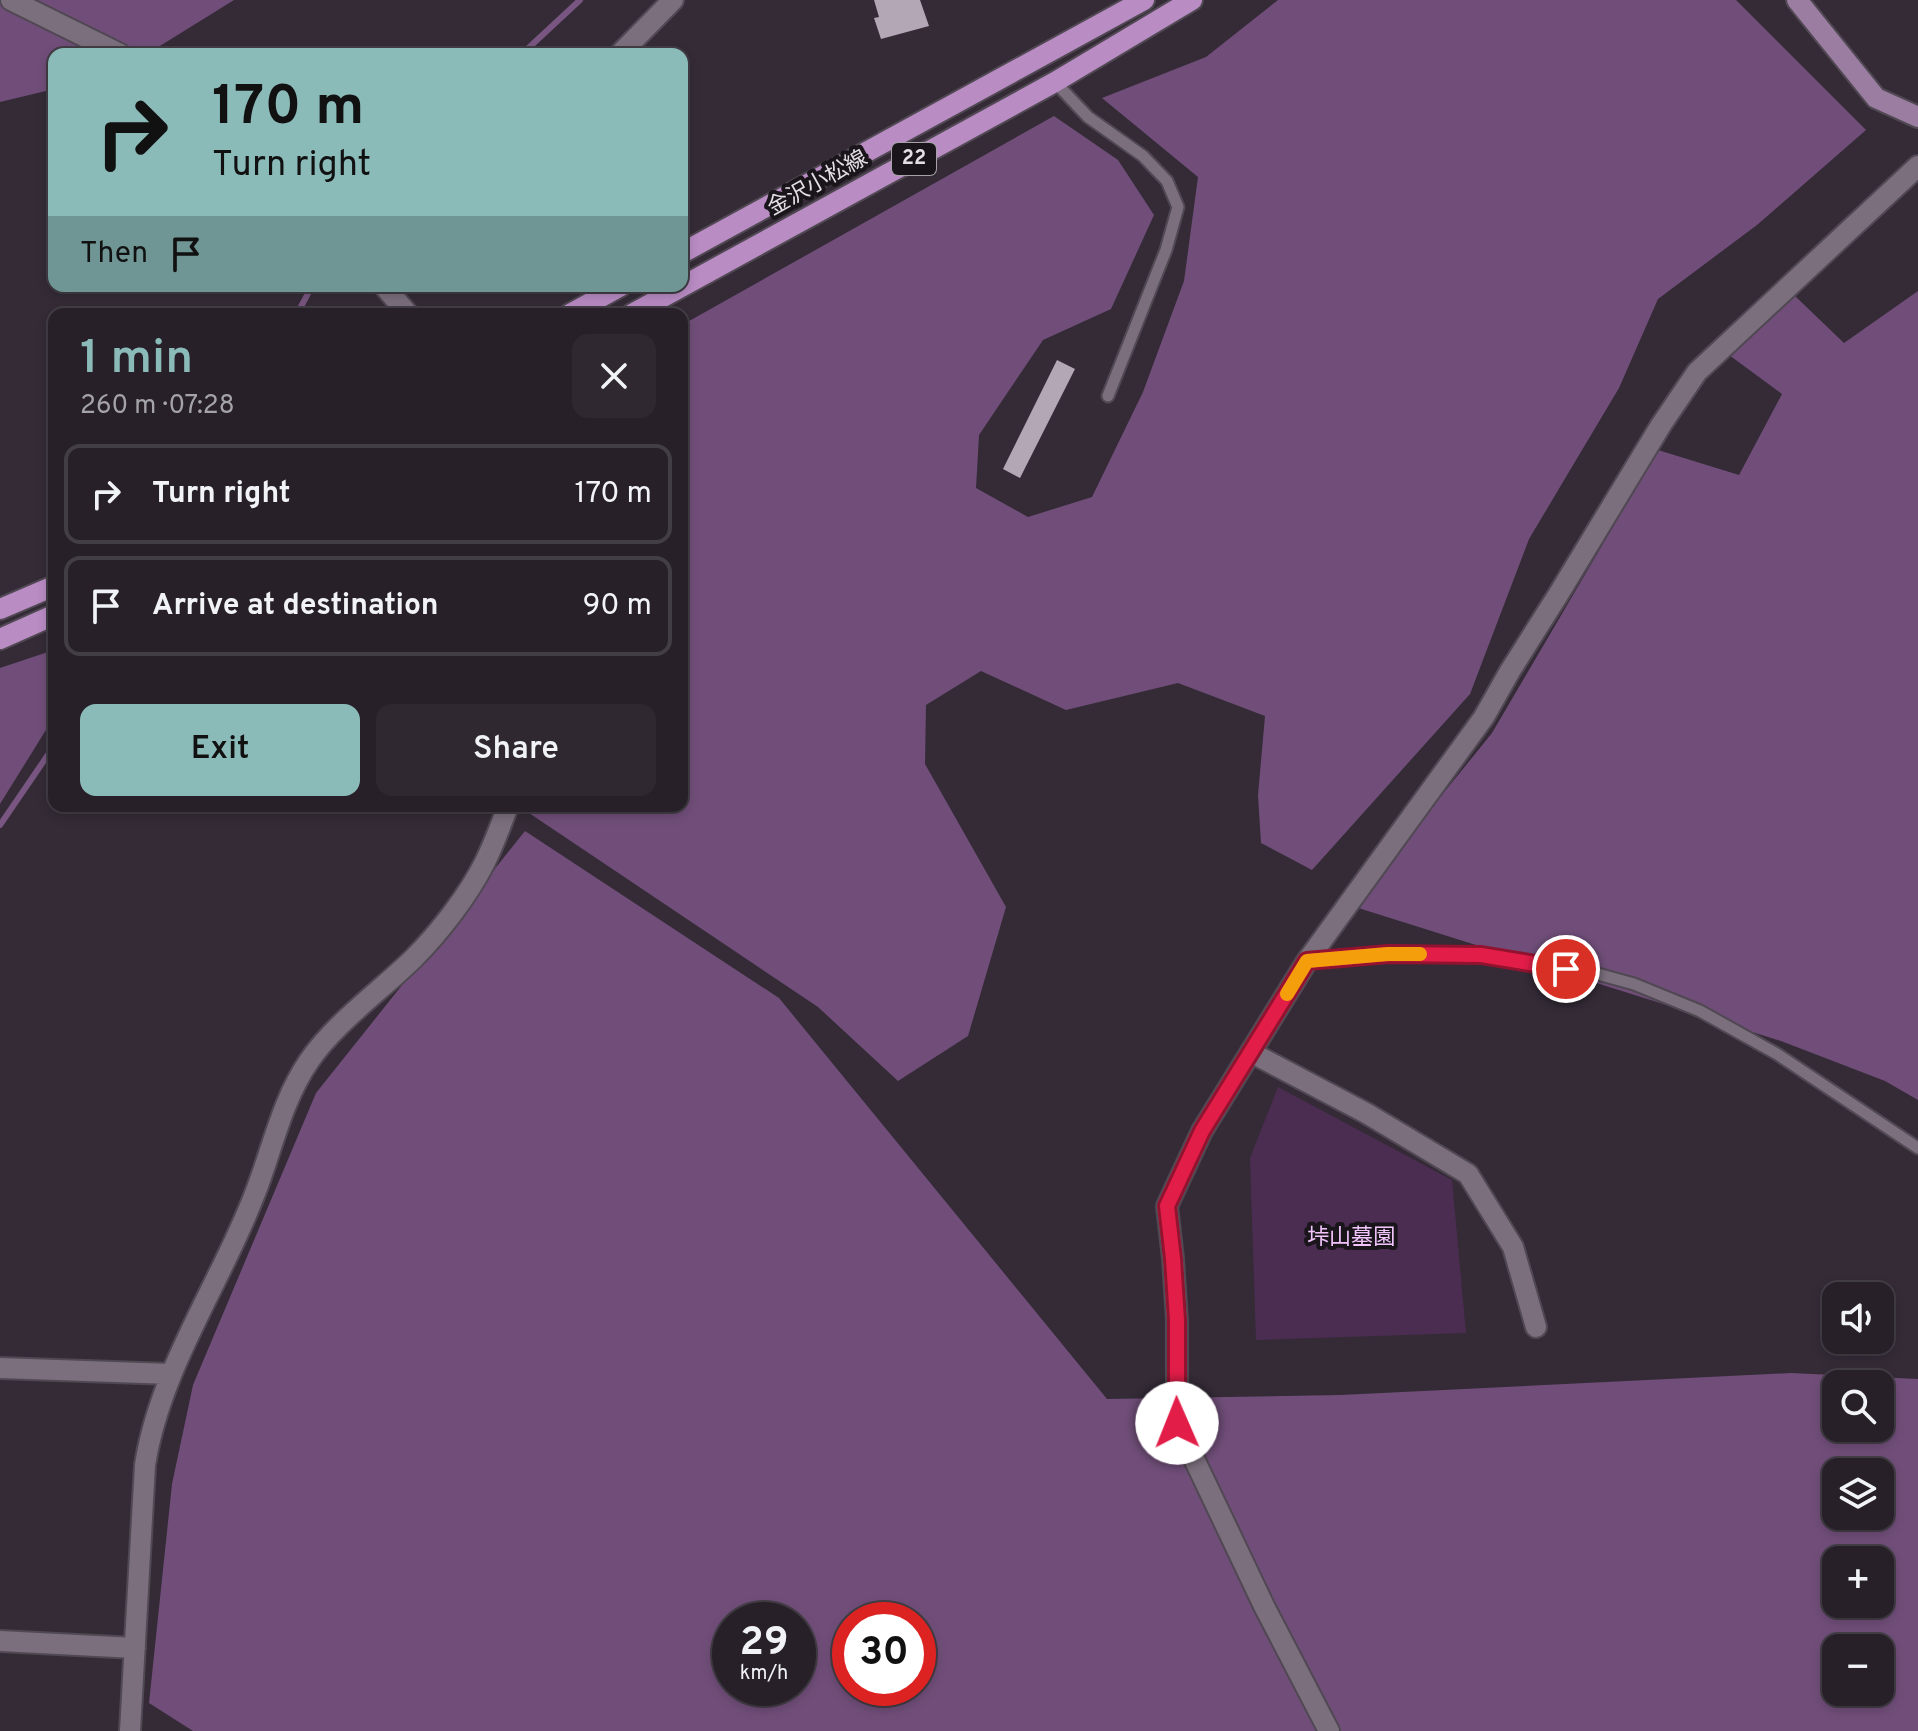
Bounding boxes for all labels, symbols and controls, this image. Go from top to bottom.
text: 170 m [212,74,364,144]
icon: right [80,80,184,184]
text: Turn right [212,143,371,189]
road number: 22 [892,143,936,175]
street label: 金沢小松線 [763,146,873,222]
icon: arrive [164,232,208,276]
text: Then [80,236,148,273]
text: 1 min [80,330,193,390]
button: close [572,334,656,418]
text: 260 m · 07:28 [80,390,235,423]
icon: right [84,472,128,516]
text: Turn right [152,476,290,513]
text: 170 m [574,476,652,513]
icon: arrive [84,584,128,628]
text: Arrive at destination [152,588,438,625]
text: 90 m [583,588,652,625]
button: Exit [80,704,360,796]
button: Share [376,704,656,796]
pin [1532,935,1600,1003]
icon: arrive [1544,947,1588,991]
park label: 垰山墓園 [1307,1225,1395,1252]
map controls [1822,1282,1894,1706]
button: sound [1822,1282,1894,1354]
button: search [1822,1370,1894,1442]
position arrow [1135,1381,1219,1465]
button: layers [1822,1458,1894,1530]
button: + [1822,1546,1894,1618]
speed limit sign: 30 [832,1602,936,1706]
text: 29 [739,1619,789,1669]
button: − [1822,1634,1894,1706]
text: km/h [740,1661,788,1687]

